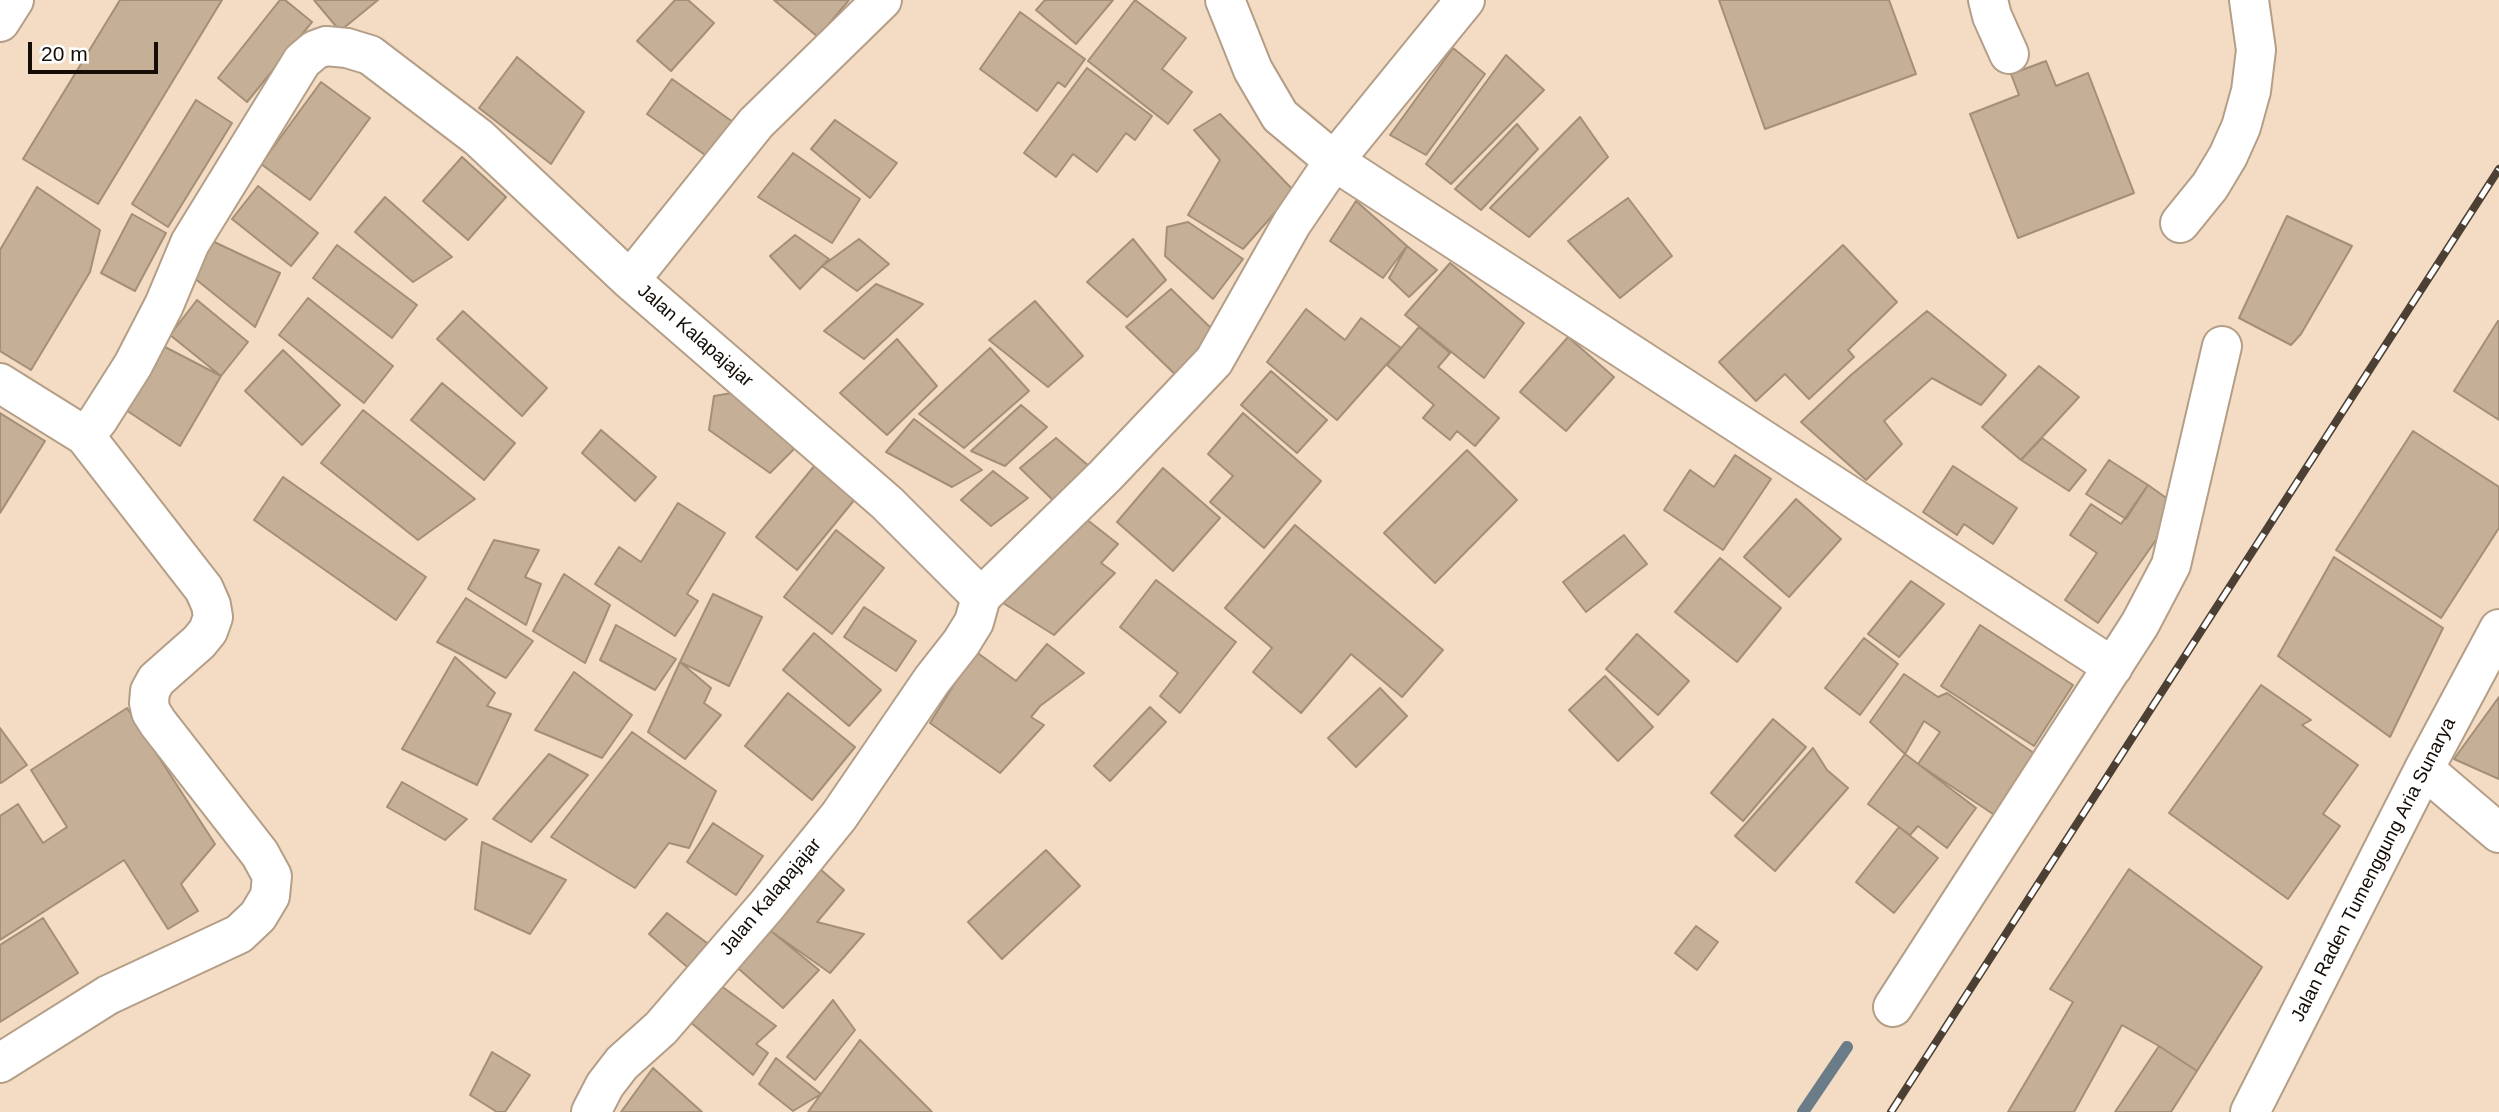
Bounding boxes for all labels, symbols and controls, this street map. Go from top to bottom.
scale bar [32,28,161,72]
text: 20 m [41,42,88,65]
street label: Jalan Kalapajajar [633,280,757,392]
street label: Jalan Raden Tumenggung Aria Sunarya [2287,714,2461,1026]
street label: Jalan Kalapajajar [715,834,827,960]

